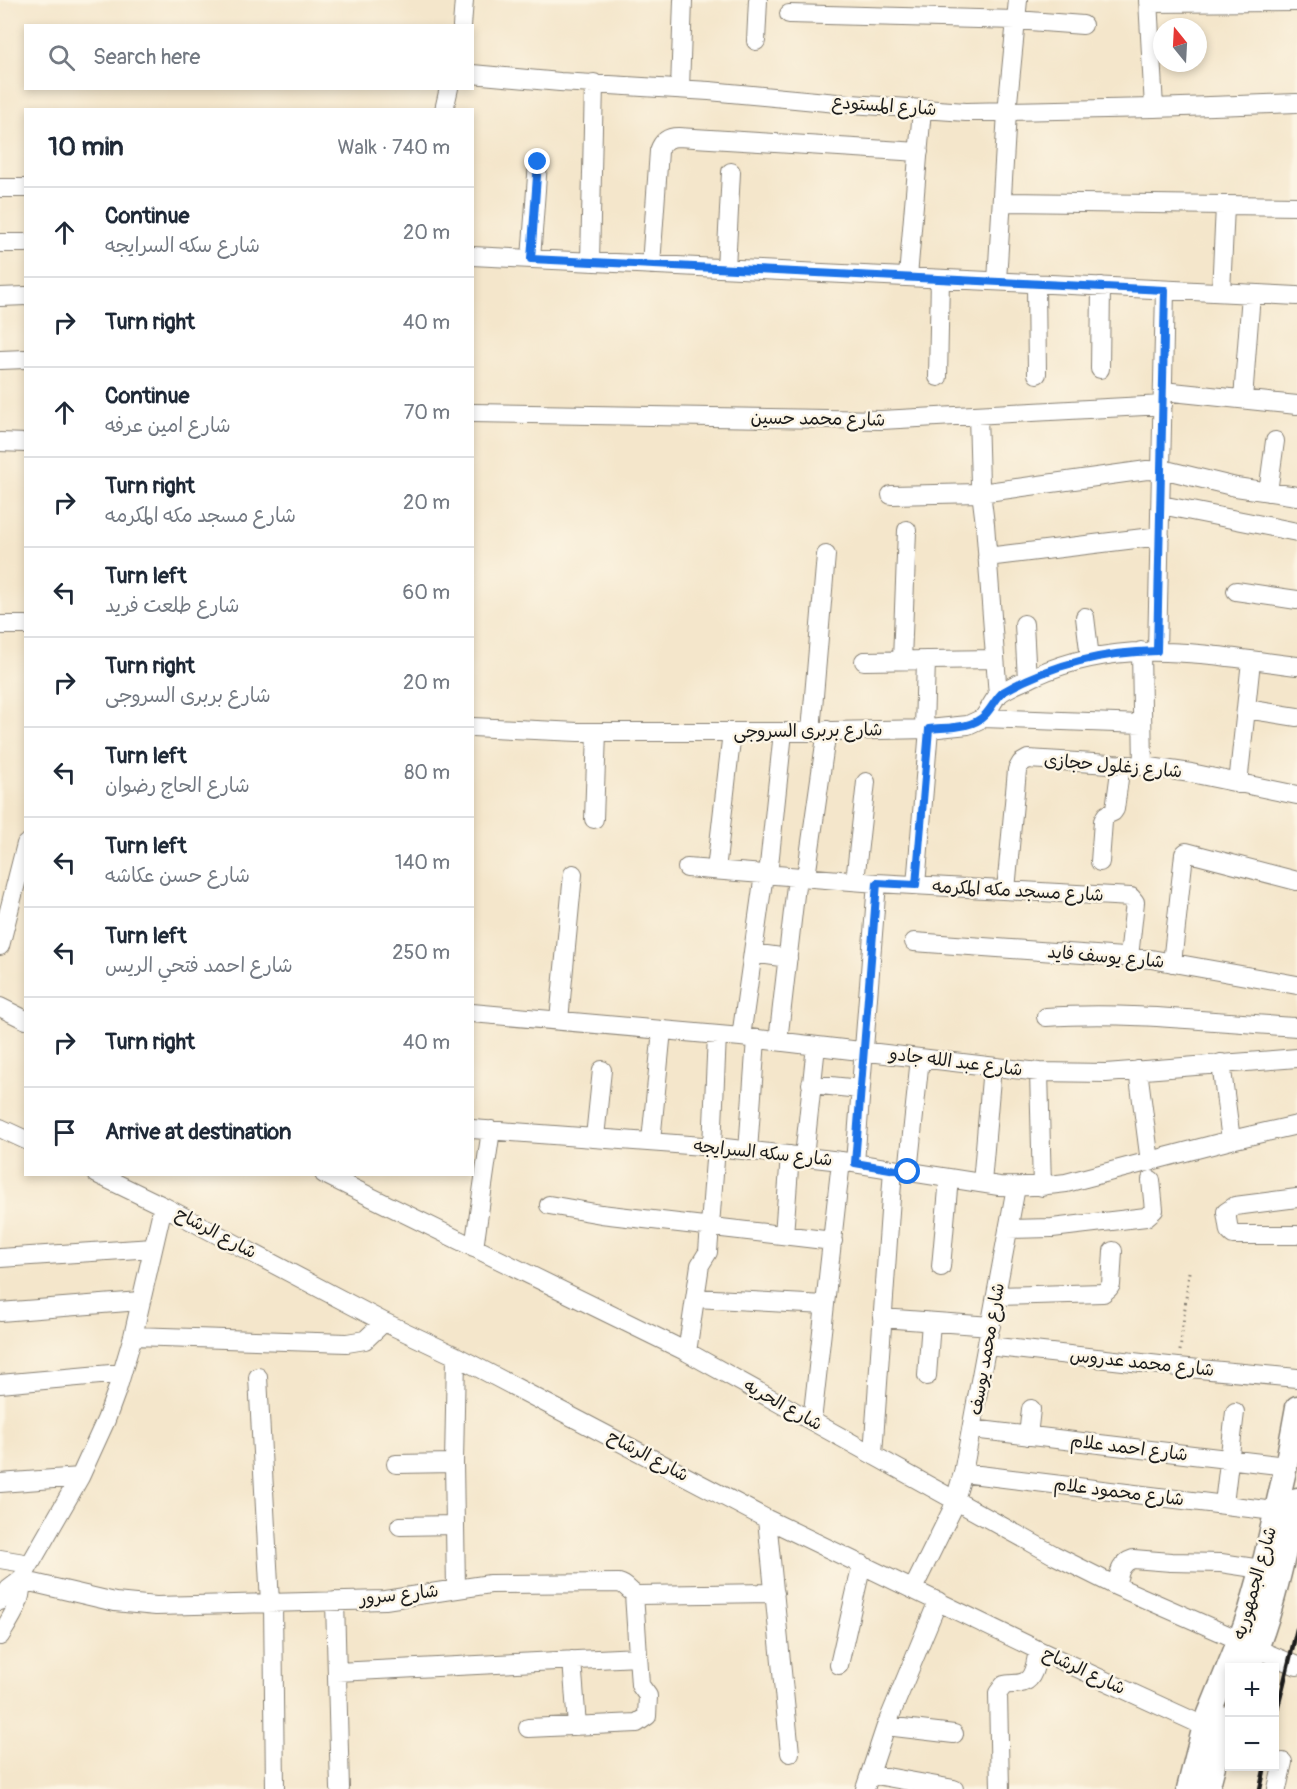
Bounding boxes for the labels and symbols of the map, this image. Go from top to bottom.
north arrow [1153,18,1207,72]
street label: شارع المستودع [831,91,937,121]
route end [524,148,550,174]
street label: شارع محمد حسين [750,406,886,432]
street label: شارع بربرى السروجى [733,718,883,744]
street label: شارع زغلول حجازى [1043,749,1183,783]
street label: شارع مسجد مكه المكرمه [932,875,1104,907]
street label: شارع يوسف فايد [1047,940,1165,974]
street label: شارع عبد الله جادو [886,1042,1024,1082]
street label: شارع سكه السرايجه [692,1134,834,1172]
route start [894,1158,920,1184]
street label: شارع الرشاح [171,1202,261,1264]
street label: شارع محمد يوسف [964,1281,1010,1417]
street label: شارع محمد عدروس [1069,1344,1215,1382]
street label: شارع الحريه [739,1374,827,1436]
street label: شارع الرشاح [603,1425,693,1487]
street label: شارع احمد علام [1069,1429,1189,1469]
street label: شارع محمود علام [1052,1473,1185,1513]
street label: شارع الجمهوريه [1228,1524,1282,1642]
street label: شارع سرور [356,1579,440,1611]
street label: شارع الرشاح [1039,1642,1129,1700]

